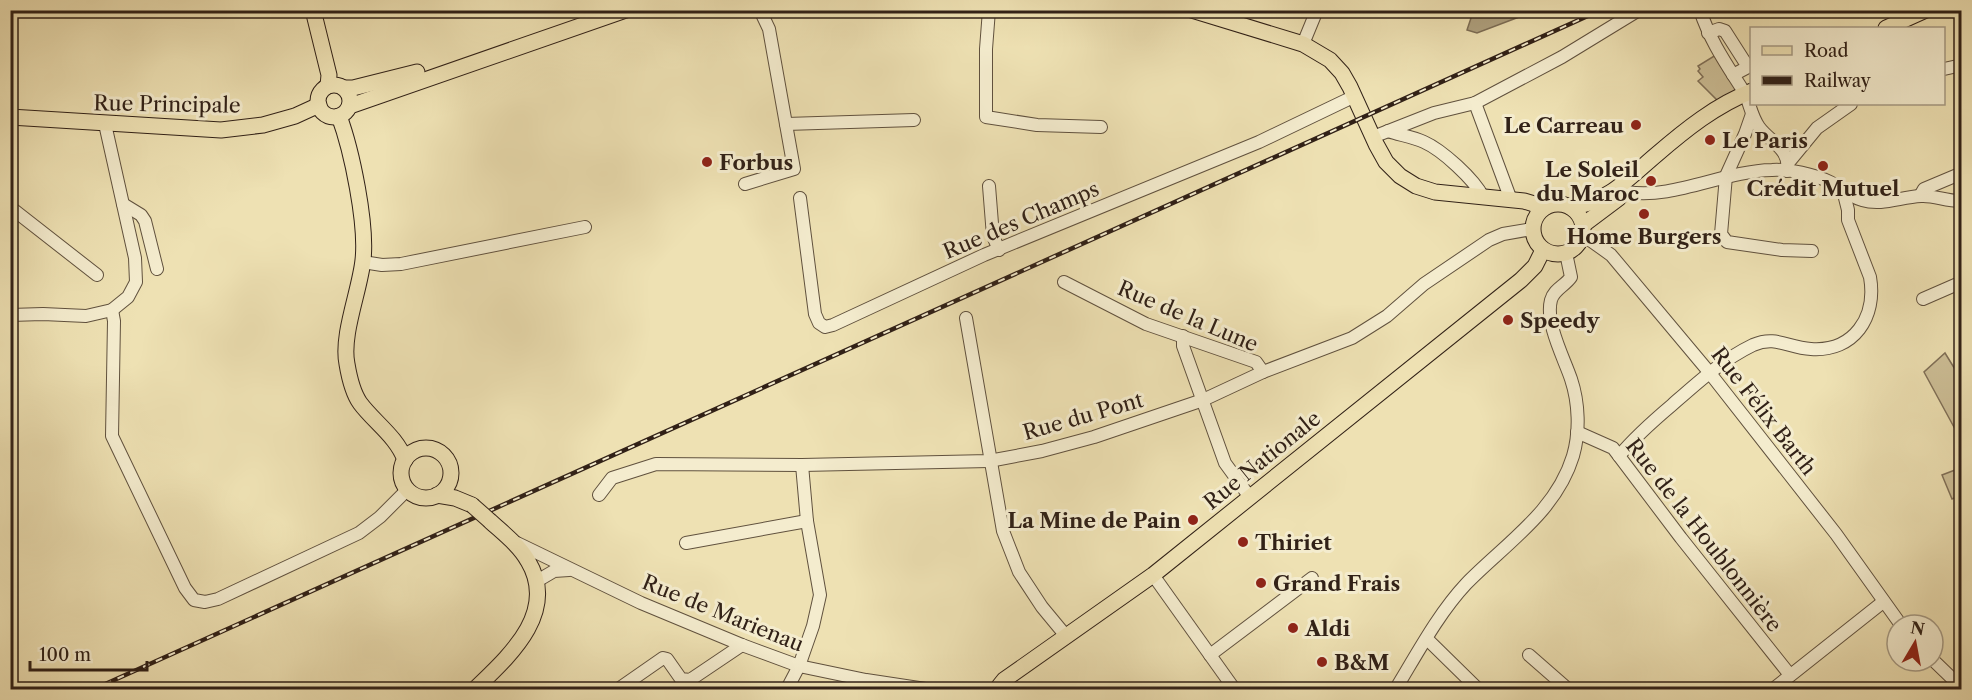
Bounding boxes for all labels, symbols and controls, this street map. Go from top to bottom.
legend [1750,27,1945,105]
text: Road [1804,40,1849,62]
text: Railway [1804,70,1872,92]
street label: Rue Principale [93,90,241,118]
place label: Le Carreau [1504,113,1624,138]
marker: Le Carreau [1629,118,1643,132]
place label: Le Paris [1722,128,1808,153]
marker: Le Paris [1703,133,1717,147]
place label: Forbus [719,150,793,175]
marker: Forbus [700,155,714,169]
place label: Le Soleil du Maroc [1537,157,1639,206]
marker: Crédit Mutuel [1816,159,1830,173]
marker: Le Soleil du Maroc [1644,174,1658,188]
street label: Rue des Champs [939,176,1103,264]
place label: Crédit Mutuel [1747,176,1899,201]
marker: Home Burgers [1637,207,1651,221]
place label: Home Burgers [1566,224,1722,249]
street label: Rue de la Lune [1114,275,1262,357]
place label: Speedy [1520,308,1600,333]
marker: Speedy [1501,313,1515,327]
street label: Rue Félix Barth [1706,342,1822,480]
street label: Rue du Pont [1020,387,1146,445]
street label: Rue Nationale [1199,405,1325,515]
street label: Rue de la Houblonnière [1621,433,1787,637]
place label: La Mine de Pain [1008,508,1182,533]
marker: La Mine de Pain [1186,513,1200,527]
place label: Thiriet [1255,530,1332,555]
marker: Thiriet [1236,535,1250,549]
street label: Rue de Marienau [639,569,808,657]
place label: Grand Frais [1273,571,1400,596]
marker: Grand Frais [1254,576,1268,590]
north arrow [1885,613,1945,673]
place label: Aldi [1304,616,1351,641]
text: N [1909,617,1926,639]
marker: Aldi [1286,621,1300,635]
scale bar [30,634,147,672]
text: 100 m [39,644,91,666]
place label: B&M [1334,650,1389,675]
marker: B&M [1315,655,1329,669]

